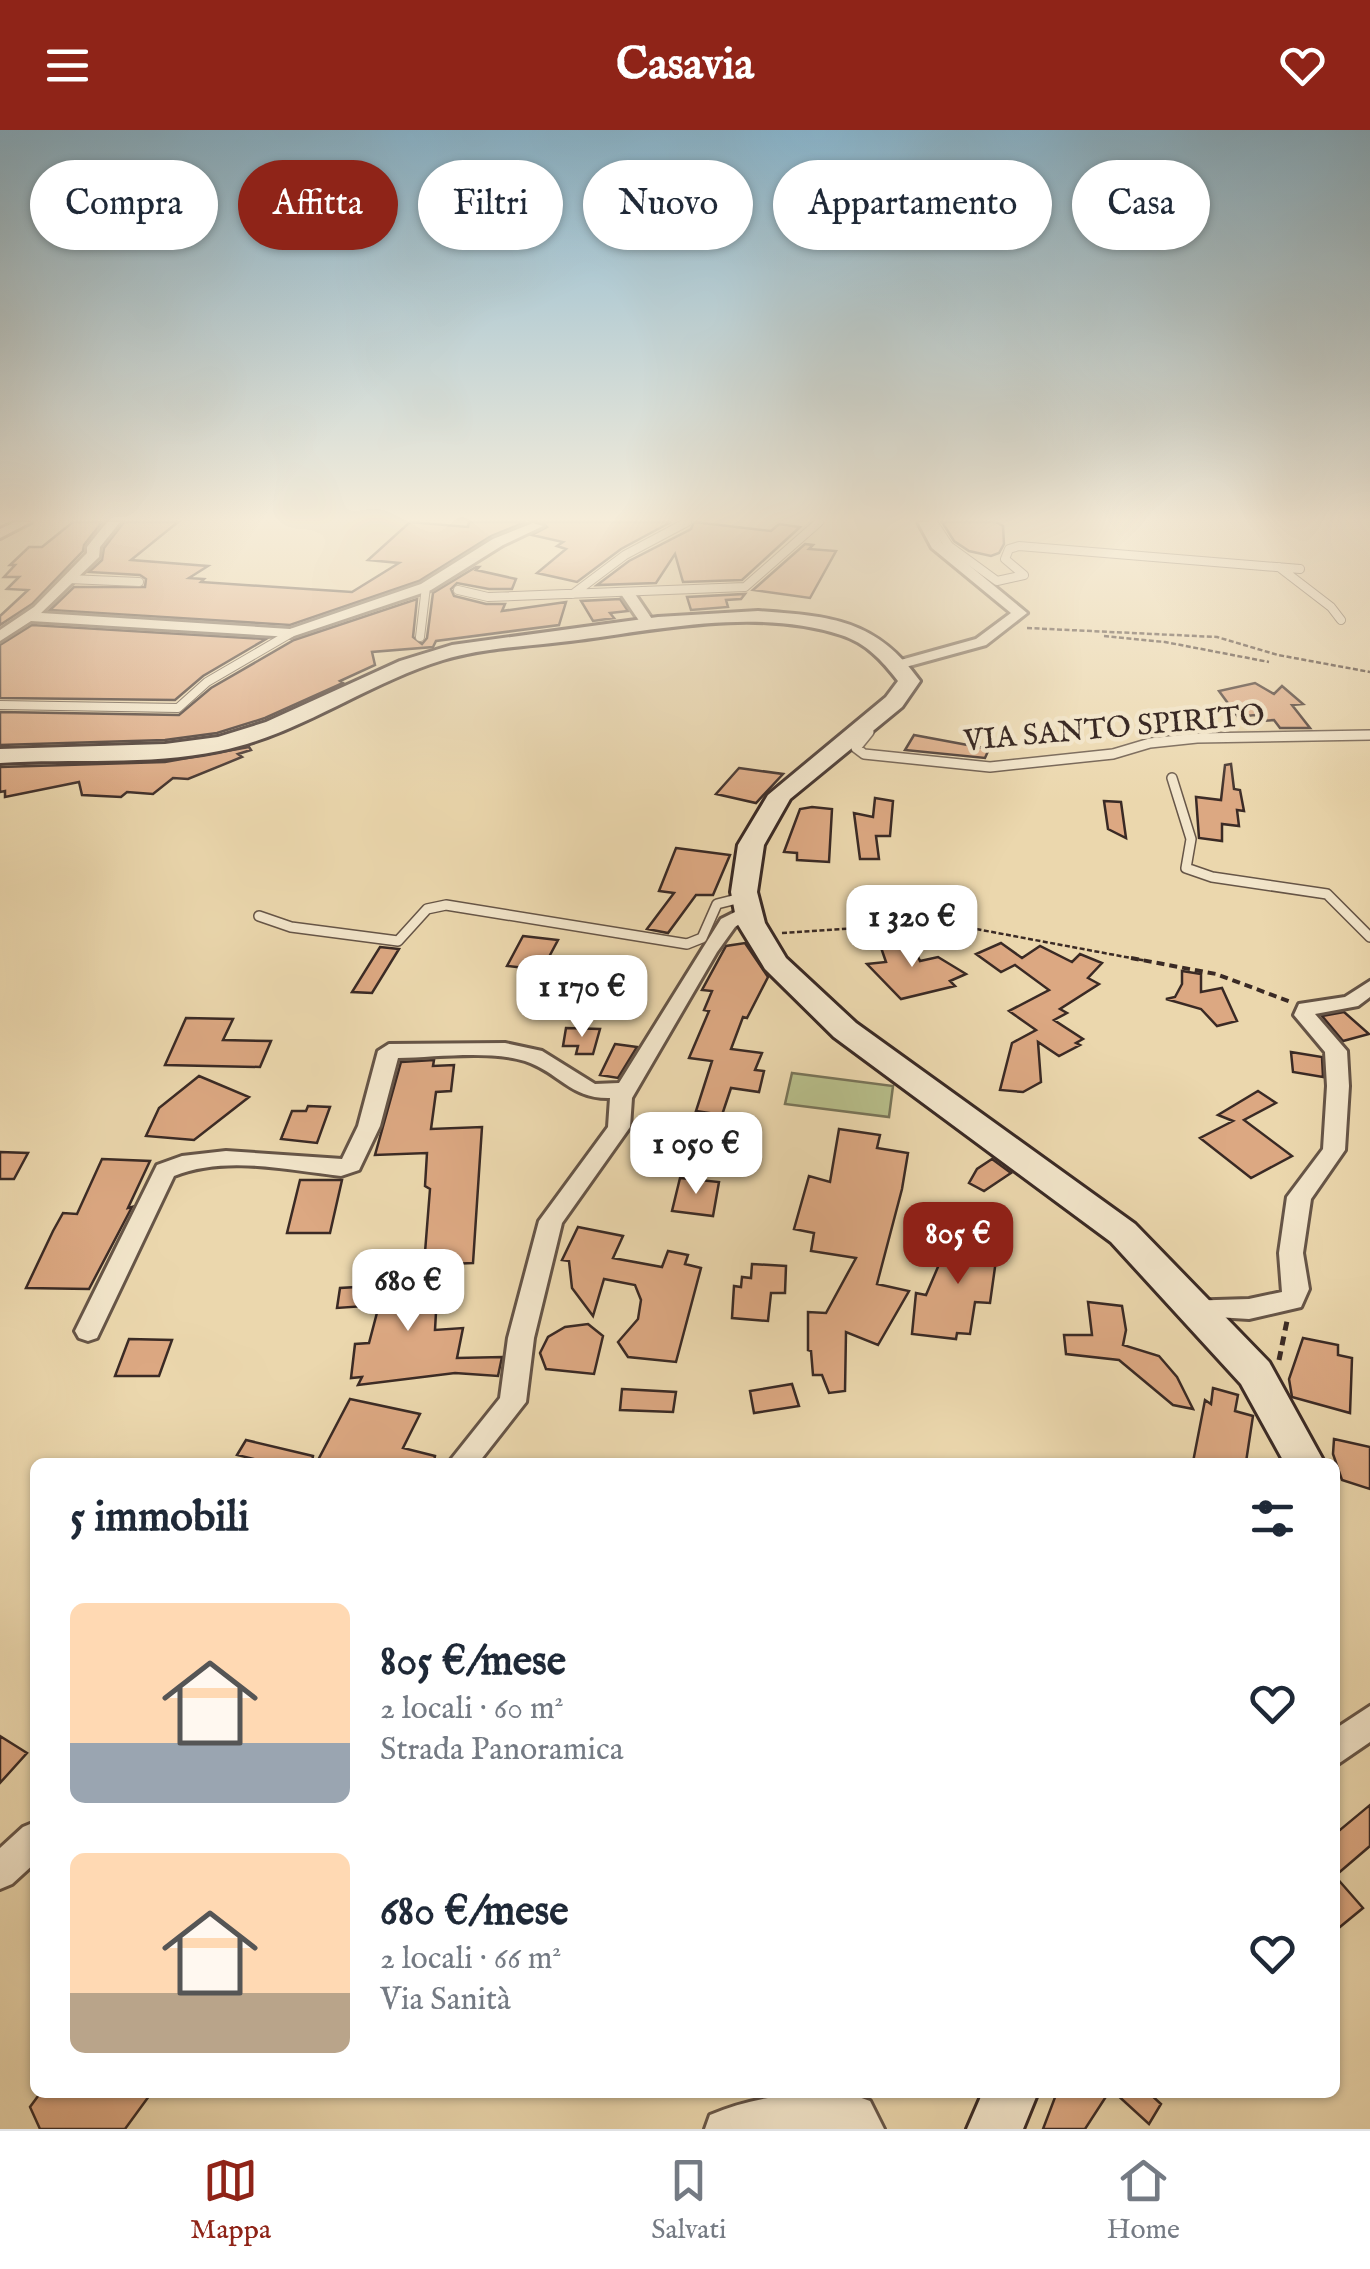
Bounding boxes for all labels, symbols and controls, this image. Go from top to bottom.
text: Casavia [616,37,754,94]
icon: menu [40,38,95,93]
icon: heart [1275,38,1330,93]
chip: Compra [30,160,218,250]
chip: Affitta [238,160,398,250]
chip: Filtri [418,160,563,250]
chip: Nuovo [583,160,753,250]
chip: Appartamento [773,160,1052,250]
chip: Casa [1072,160,1210,250]
street label: VIA SANTO SPIRITO [961,697,1266,761]
pin: 1 320 € [820,885,1004,970]
text: 1 320 € [868,897,956,938]
pin: 1 170 € [490,955,674,1040]
text: 1 170 € [538,967,626,1008]
pin: 1 050 € [604,1112,788,1197]
text: 1 050 € [652,1124,740,1165]
pin: 805 € [888,1202,1028,1287]
text: 805 € [925,1214,991,1255]
pin: 680 € [338,1249,478,1334]
text: 680 € [374,1261,442,1302]
icon: filters [1245,1491,1300,1546]
text: 5 immobili [70,1492,249,1545]
text: 805 €/mese [380,1636,566,1689]
icon: home [150,1643,270,1763]
icon: heart [1245,1676,1300,1731]
text: 2 locali · 60 m² [380,1689,564,1730]
text: Strada Panoramica [380,1730,623,1771]
text: 680 €/mese [380,1886,569,1939]
icon: home [150,1893,270,2013]
icon: heart [1245,1926,1300,1981]
text: 2 locali · 66 m² [380,1939,561,1980]
text: Via Sanità [380,1980,511,2021]
tab: Mappa [190,2153,271,2248]
tab: Salvati [651,2153,727,2248]
tab: Home [1107,2153,1180,2248]

